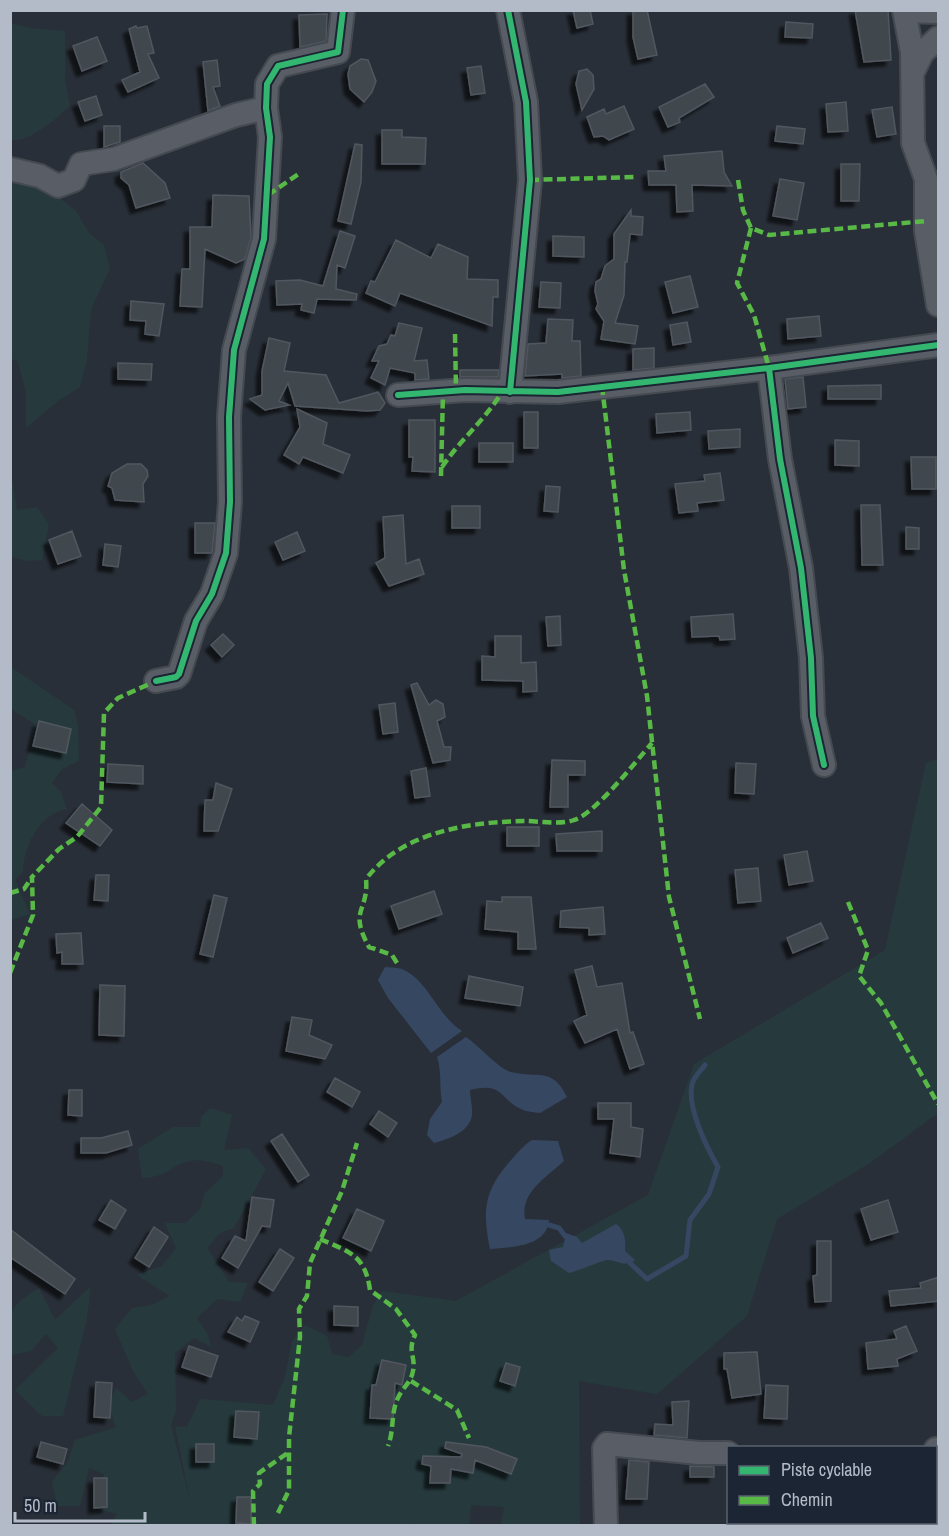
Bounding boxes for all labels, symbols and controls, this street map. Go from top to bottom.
legend [727,1446,937,1524]
text: Piste cyclable [781,1457,872,1482]
scale bar [15,1485,146,1523]
text: Chemin [781,1487,833,1512]
text: 50 m [24,1493,57,1518]

